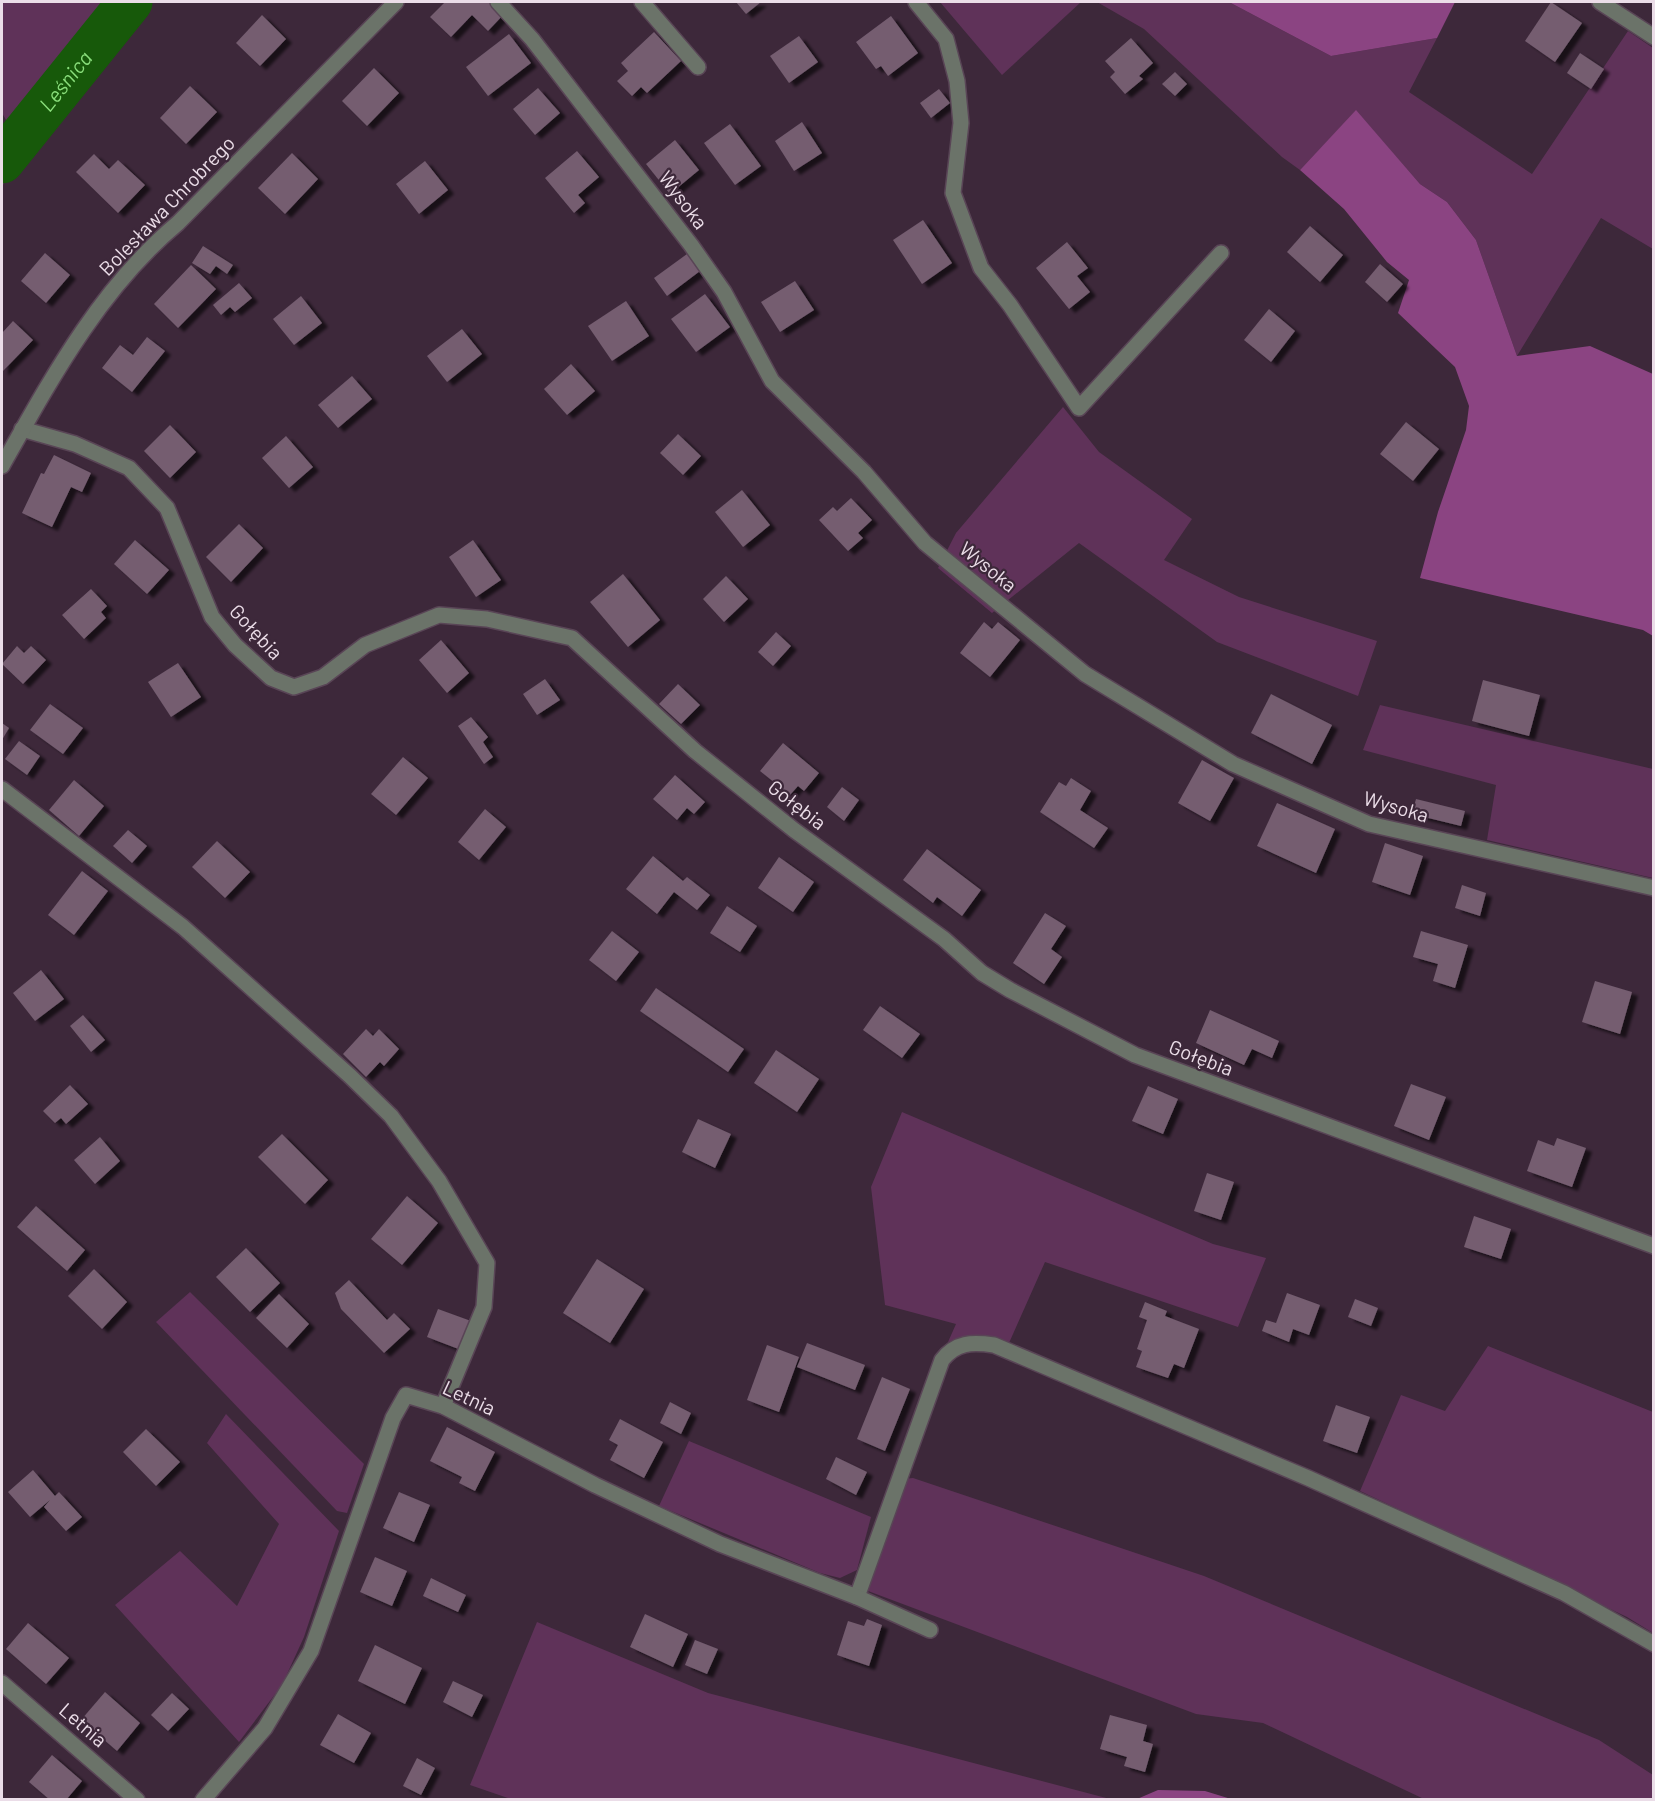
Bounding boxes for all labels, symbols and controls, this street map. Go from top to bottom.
water label: Leśnica [33,45,96,116]
street label: Bolesława Chrobrego [93,130,239,280]
street label: Wysoka [654,166,713,233]
street label: Wysoka [955,536,1022,596]
street label: Gołębia [225,599,288,664]
street label: Gołębia [764,774,831,834]
street label: Wysoka [1361,785,1432,827]
street label: Gołębia [1166,1034,1237,1080]
street label: Letnia [439,1375,500,1420]
street label: Letnia [55,1697,112,1751]

